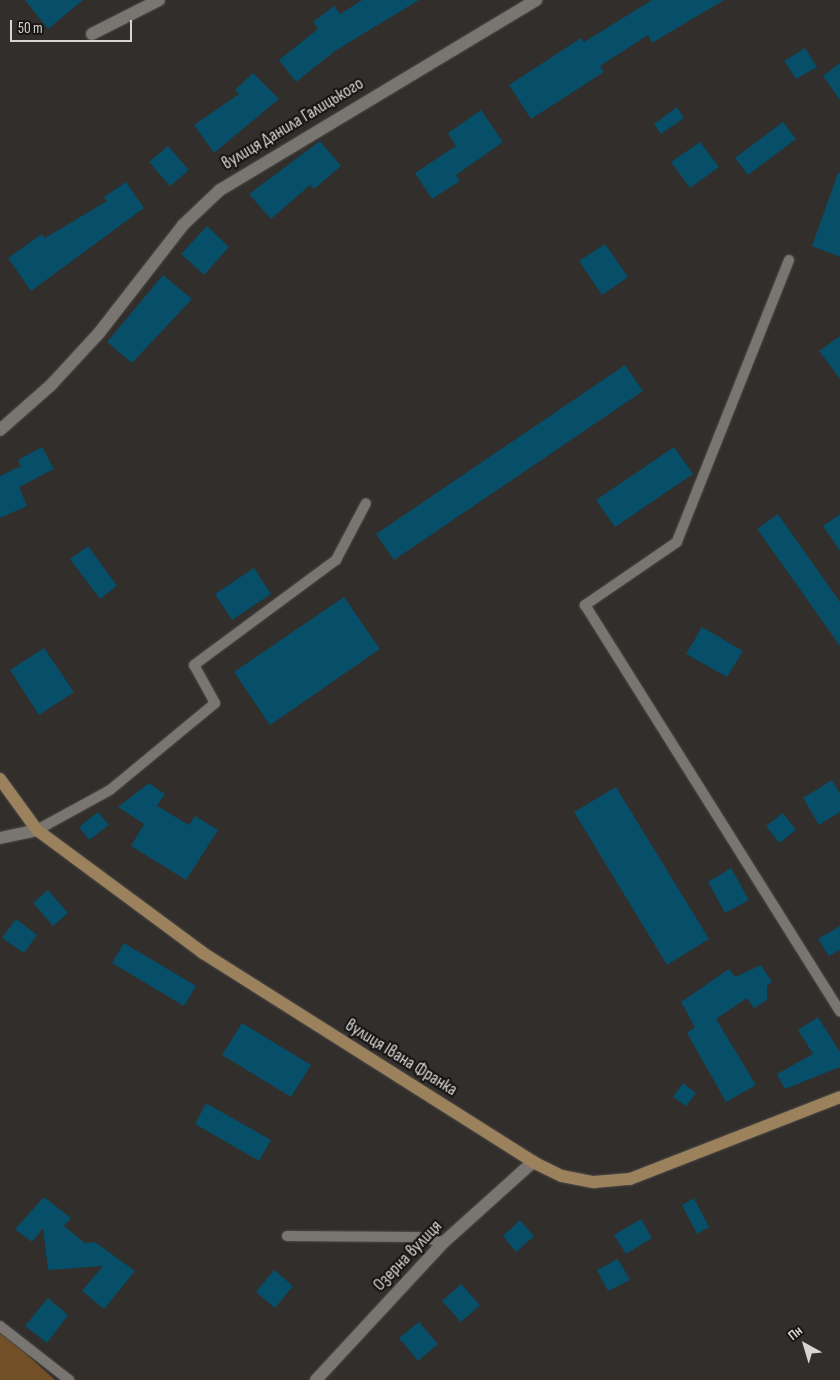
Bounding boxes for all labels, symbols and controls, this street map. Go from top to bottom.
scale bar [12,10,135,42]
text: 50 m [18,19,43,38]
street label: вулиця Данила Галицького [218,73,368,175]
street label: вулиця Івана Франка [341,1015,461,1101]
street label: Озерна вулиця [369,1216,447,1296]
north arrow [780,1320,830,1370]
text: Пн [785,1322,806,1344]

